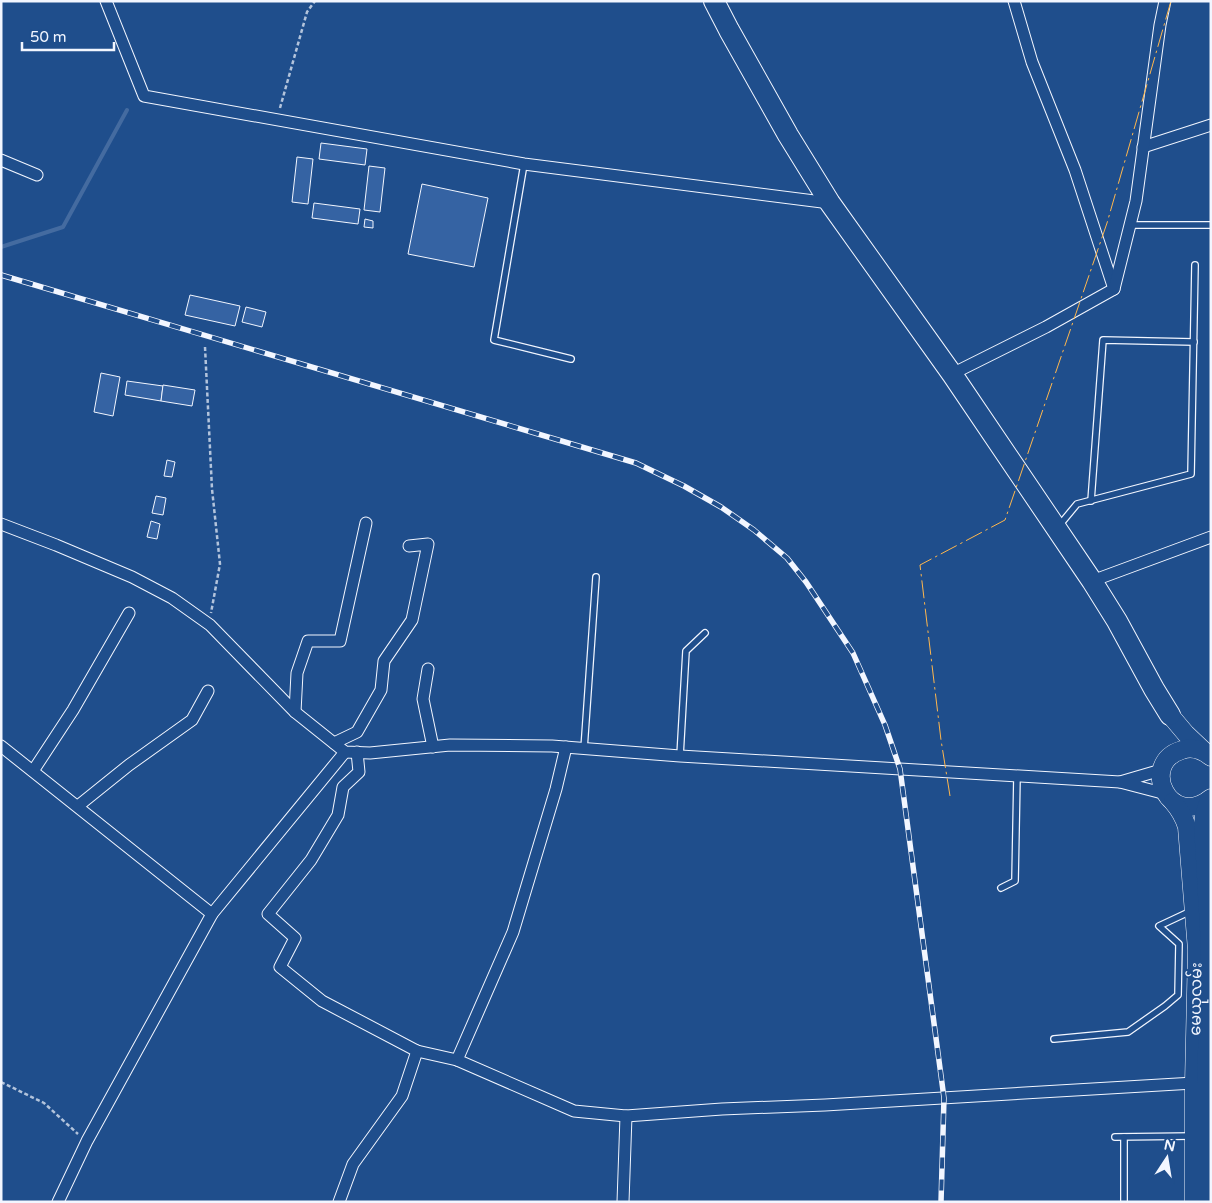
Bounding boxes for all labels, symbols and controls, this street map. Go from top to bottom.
scale bar [22,20,115,52]
text: 50 m [30,28,67,46]
street label: မေယုလမ်း [1183,962,1211,1036]
north arrow [1142,1133,1192,1183]
text: N [1162,1136,1177,1155]

